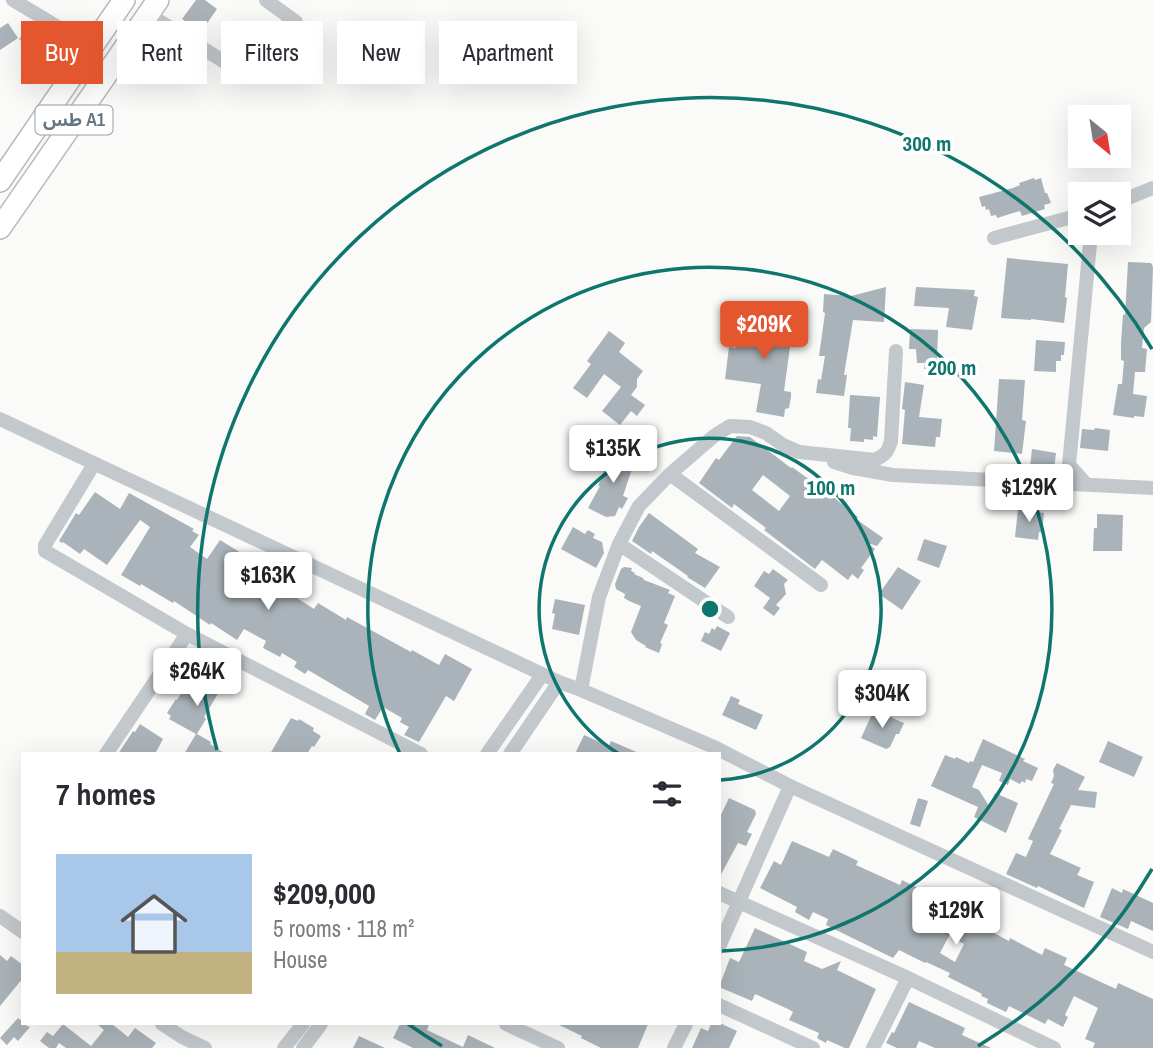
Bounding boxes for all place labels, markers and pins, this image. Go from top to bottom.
pin: $209K [715,302,813,361]
pin: $135K [564,426,662,485]
pin: $129K [980,464,1078,524]
pin: $163K [219,552,317,612]
centre of rings [698,597,722,621]
pin: $264K [148,648,246,708]
pin: $304K [833,670,931,730]
pin: $129K [907,888,1005,947]

